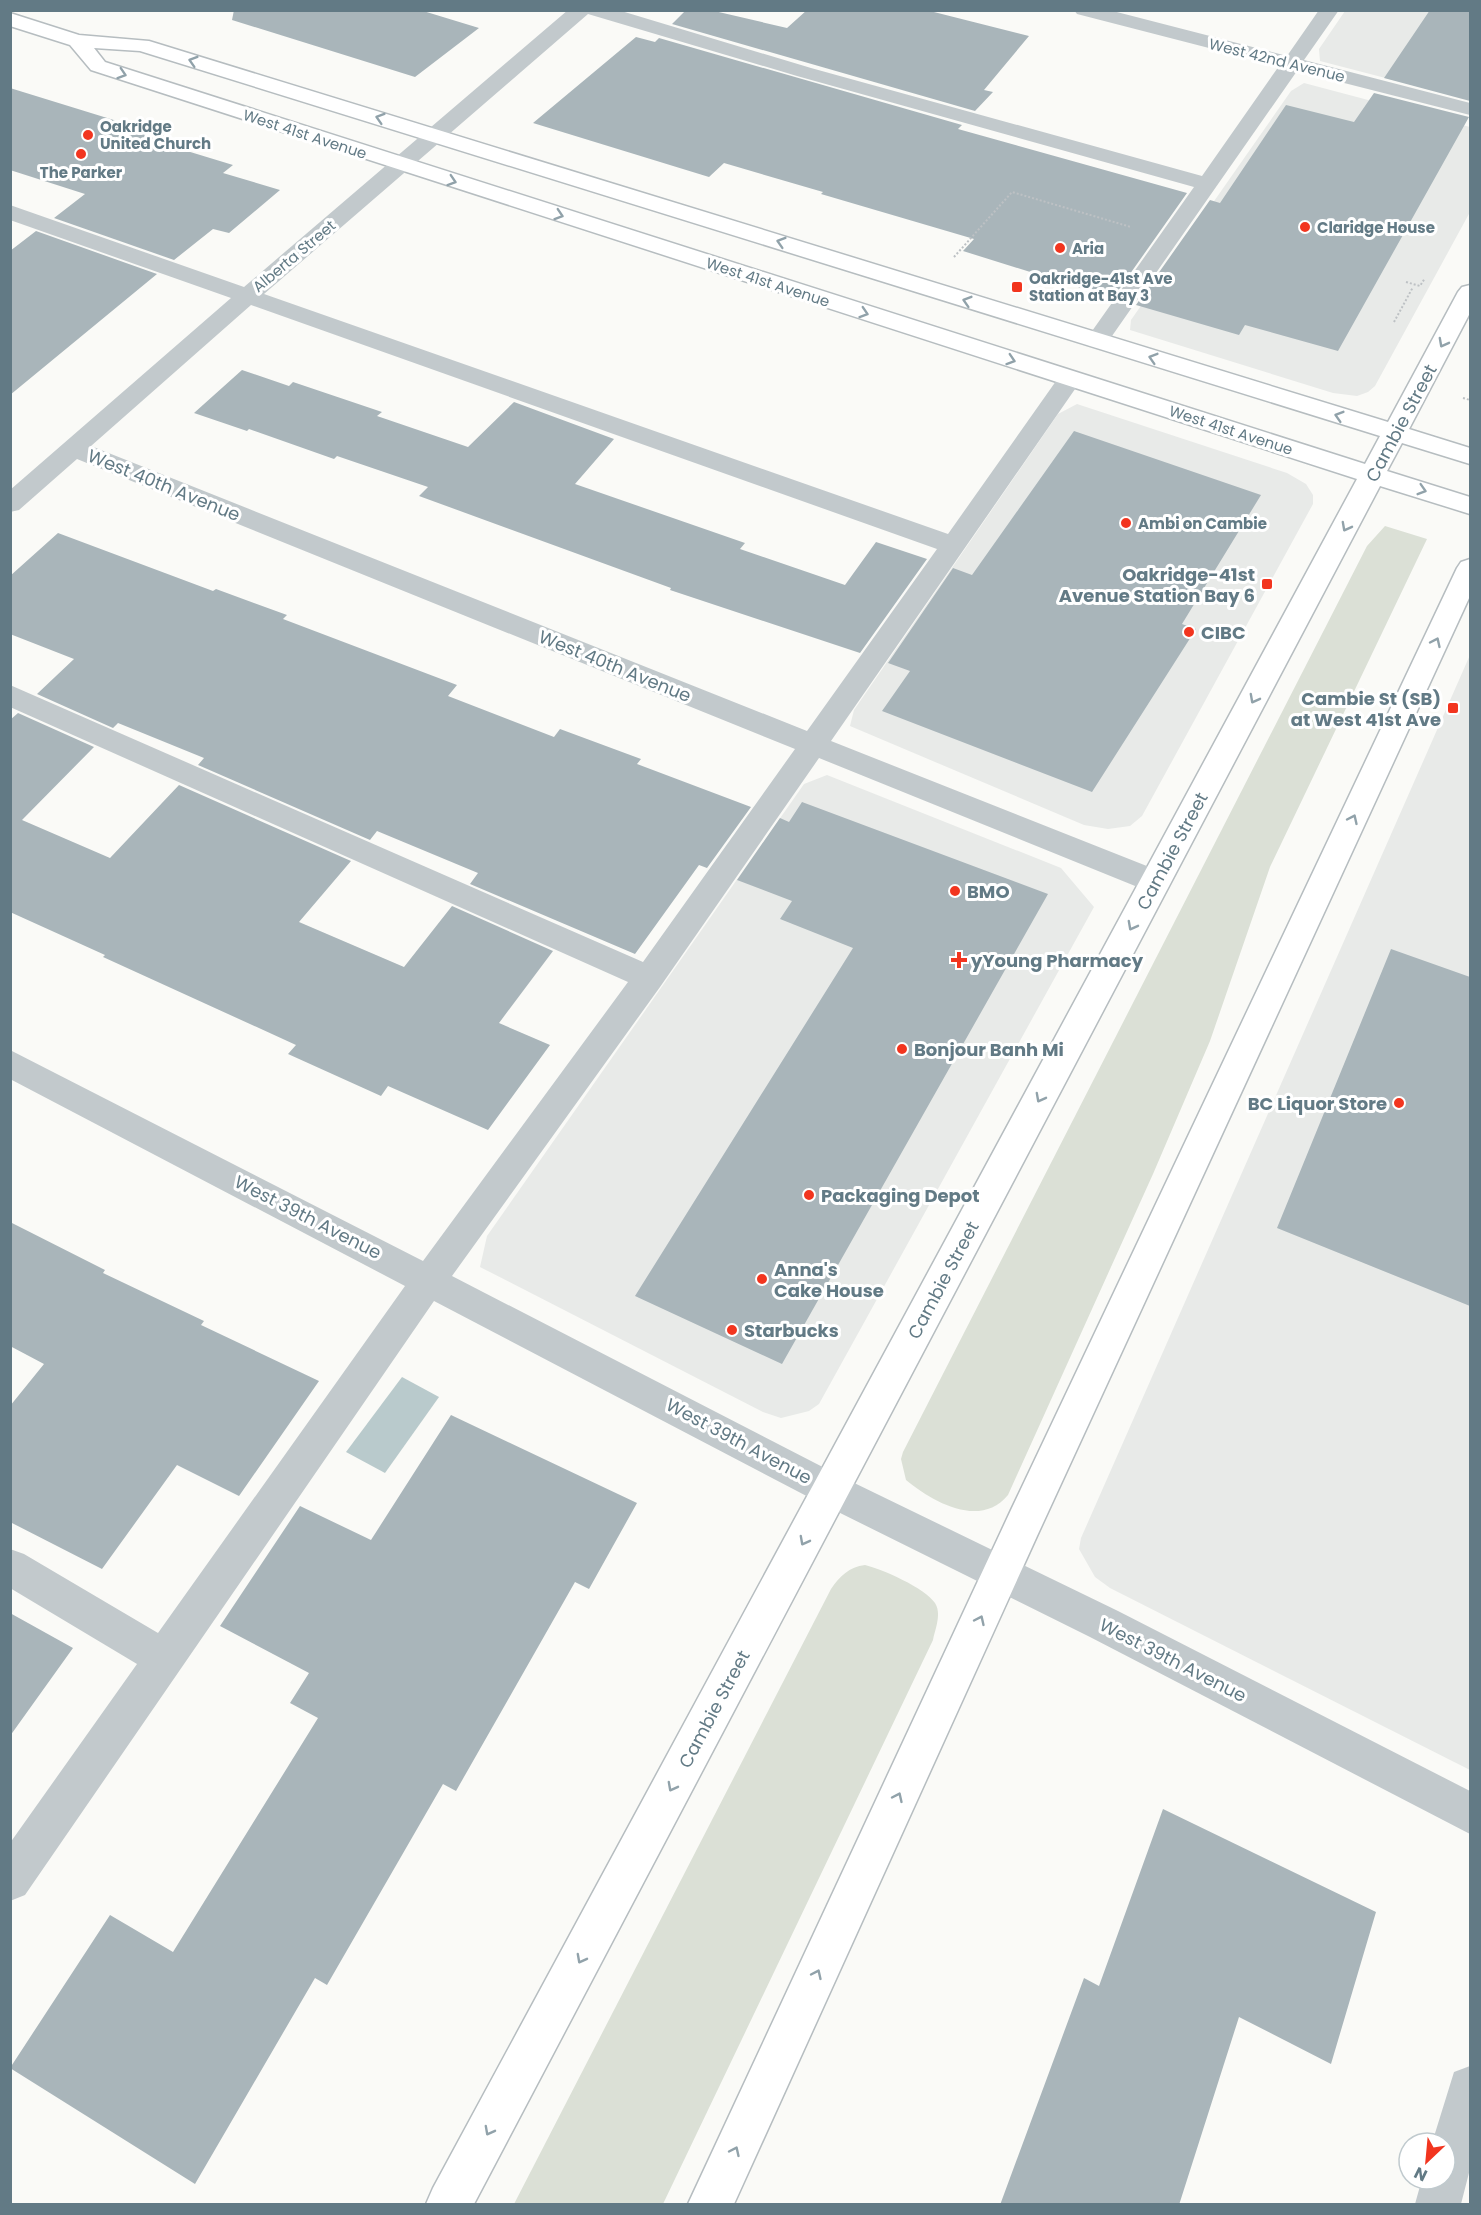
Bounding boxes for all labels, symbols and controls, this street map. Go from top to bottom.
street label: West 42nd Avenue [1207,33,1347,87]
one-way arrow [188,56,199,68]
one-way arrow [116,67,127,80]
street label: West 41st Avenue [240,104,370,164]
one-way arrow [375,113,386,125]
place label: Oakridge United Church [100,116,211,154]
marker: Oakridge United Church [81,128,95,142]
marker: The Parker [74,147,88,161]
place label: The Parker [40,162,123,183]
one-way arrow [446,174,457,186]
one-way arrow [553,208,564,221]
street label: Alberta Street [248,215,340,297]
place label: Claridge House [1317,217,1435,238]
marker: Claridge House [1298,220,1312,234]
one-way arrow [776,237,787,250]
place label: Aria [1072,238,1104,259]
marker: Aria [1053,241,1067,255]
street label: West 41st Avenue [703,252,833,312]
place label: Oakridge-41st Ave Station at Bay 3 [1029,268,1173,306]
marker: Oakridge-41st Ave Station at Bay 3 [1010,280,1024,294]
one-way arrow [962,295,973,308]
one-way arrow [858,306,869,318]
one-way arrow [1439,337,1450,348]
one-way arrow [1005,352,1016,365]
one-way arrow [1148,353,1159,366]
street label: Cambie Street [1359,360,1443,486]
street label: West 41st Avenue [1166,400,1296,460]
one-way arrow [1334,411,1345,423]
street label: West 40th Avenue [84,443,244,527]
one-way arrow [1416,483,1427,496]
place label: Ambi on Cambie [1138,513,1267,534]
marker: Ambi on Cambie [1119,516,1133,530]
one-way arrow [1342,520,1353,531]
place label: Oakridge-41st Avenue Station Bay 6 [1059,562,1255,608]
marker: Oakridge-41st Avenue Station Bay 6 [1260,577,1274,591]
place label: CIBC [1201,620,1246,645]
street label: West 40th Avenue [535,624,695,708]
marker: CIBC [1182,625,1196,639]
one-way arrow [1428,638,1440,649]
place label: Cambie St (SB) at West 41st Ave [1291,686,1441,732]
one-way arrow [1250,692,1261,703]
marker: Cambie St (SB) at West 41st Ave [1446,701,1460,715]
street label: Cambie Street [1130,788,1214,914]
one-way arrow [1346,815,1358,826]
place label: BMO [967,879,1010,904]
marker: BMO [948,884,962,898]
one-way arrow [1128,920,1139,930]
place label: yYoung Pharmacy [970,948,1144,973]
marker: yYoung Pharmacy [952,953,966,967]
place label: Bonjour Banh Mi [914,1037,1064,1062]
marker: Bonjour Banh Mi [895,1042,909,1056]
place label: BC Liquor Store [1248,1091,1387,1116]
one-way arrow [1036,1092,1047,1102]
marker: BC Liquor Store [1392,1096,1406,1110]
street label: West 39th Avenue [230,1169,386,1265]
place label: Packaging Depot [821,1183,980,1208]
marker: Packaging Depot [802,1188,816,1202]
street label: Cambie Street [901,1217,985,1343]
place label: Anna's Cake House [774,1257,884,1303]
marker: Anna's Cake House [755,1272,769,1286]
place label: Starbucks [744,1318,839,1343]
marker: Starbucks [725,1323,739,1337]
street label: West 39th Avenue [662,1392,816,1490]
one-way arrow [800,1535,811,1546]
street label: West 39th Avenue [1095,1612,1251,1708]
one-way arrow [972,1615,984,1626]
street label: Cambie Street [672,1646,756,1772]
one-way arrow [668,1781,680,1792]
one-way arrow [891,1792,903,1803]
one-way arrow [576,1953,588,1964]
one-way arrow [809,1970,821,1981]
one-way arrow [485,2125,496,2136]
north arrow [1397,2131,1457,2191]
one-way arrow [728,2147,740,2158]
text: N [1410,2161,1431,2187]

